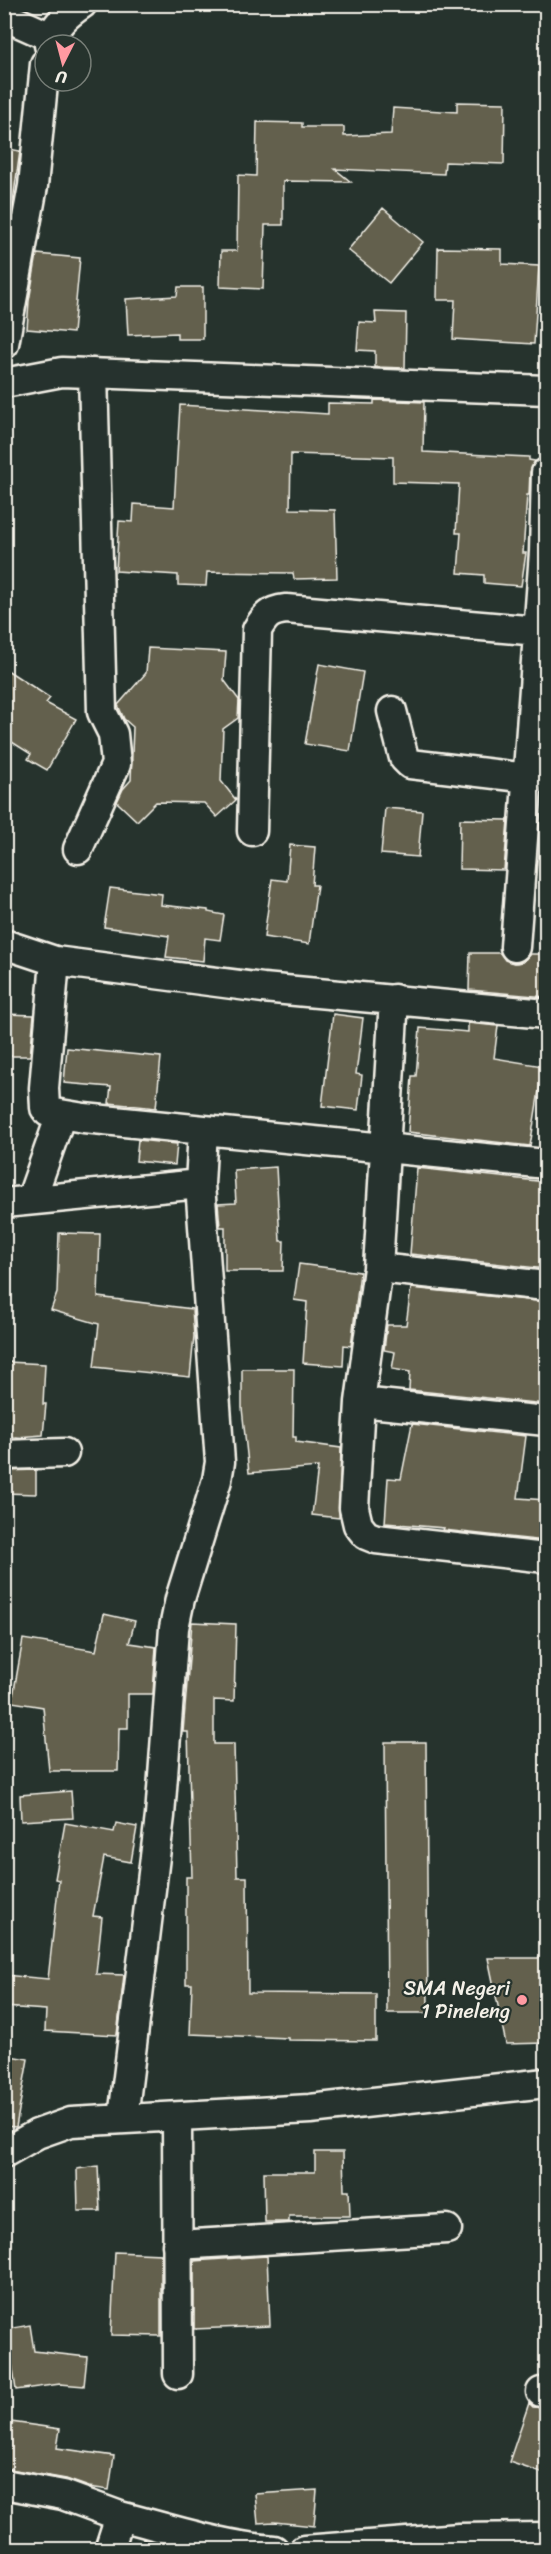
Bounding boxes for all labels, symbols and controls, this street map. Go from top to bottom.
north arrow [33,33,93,93]
text: U [53,62,68,92]
place label: SMA Negeri 1 Pineleng [404,1971,510,2029]
marker: SMA Negeri 1 Pineleng [515,1993,529,2007]

